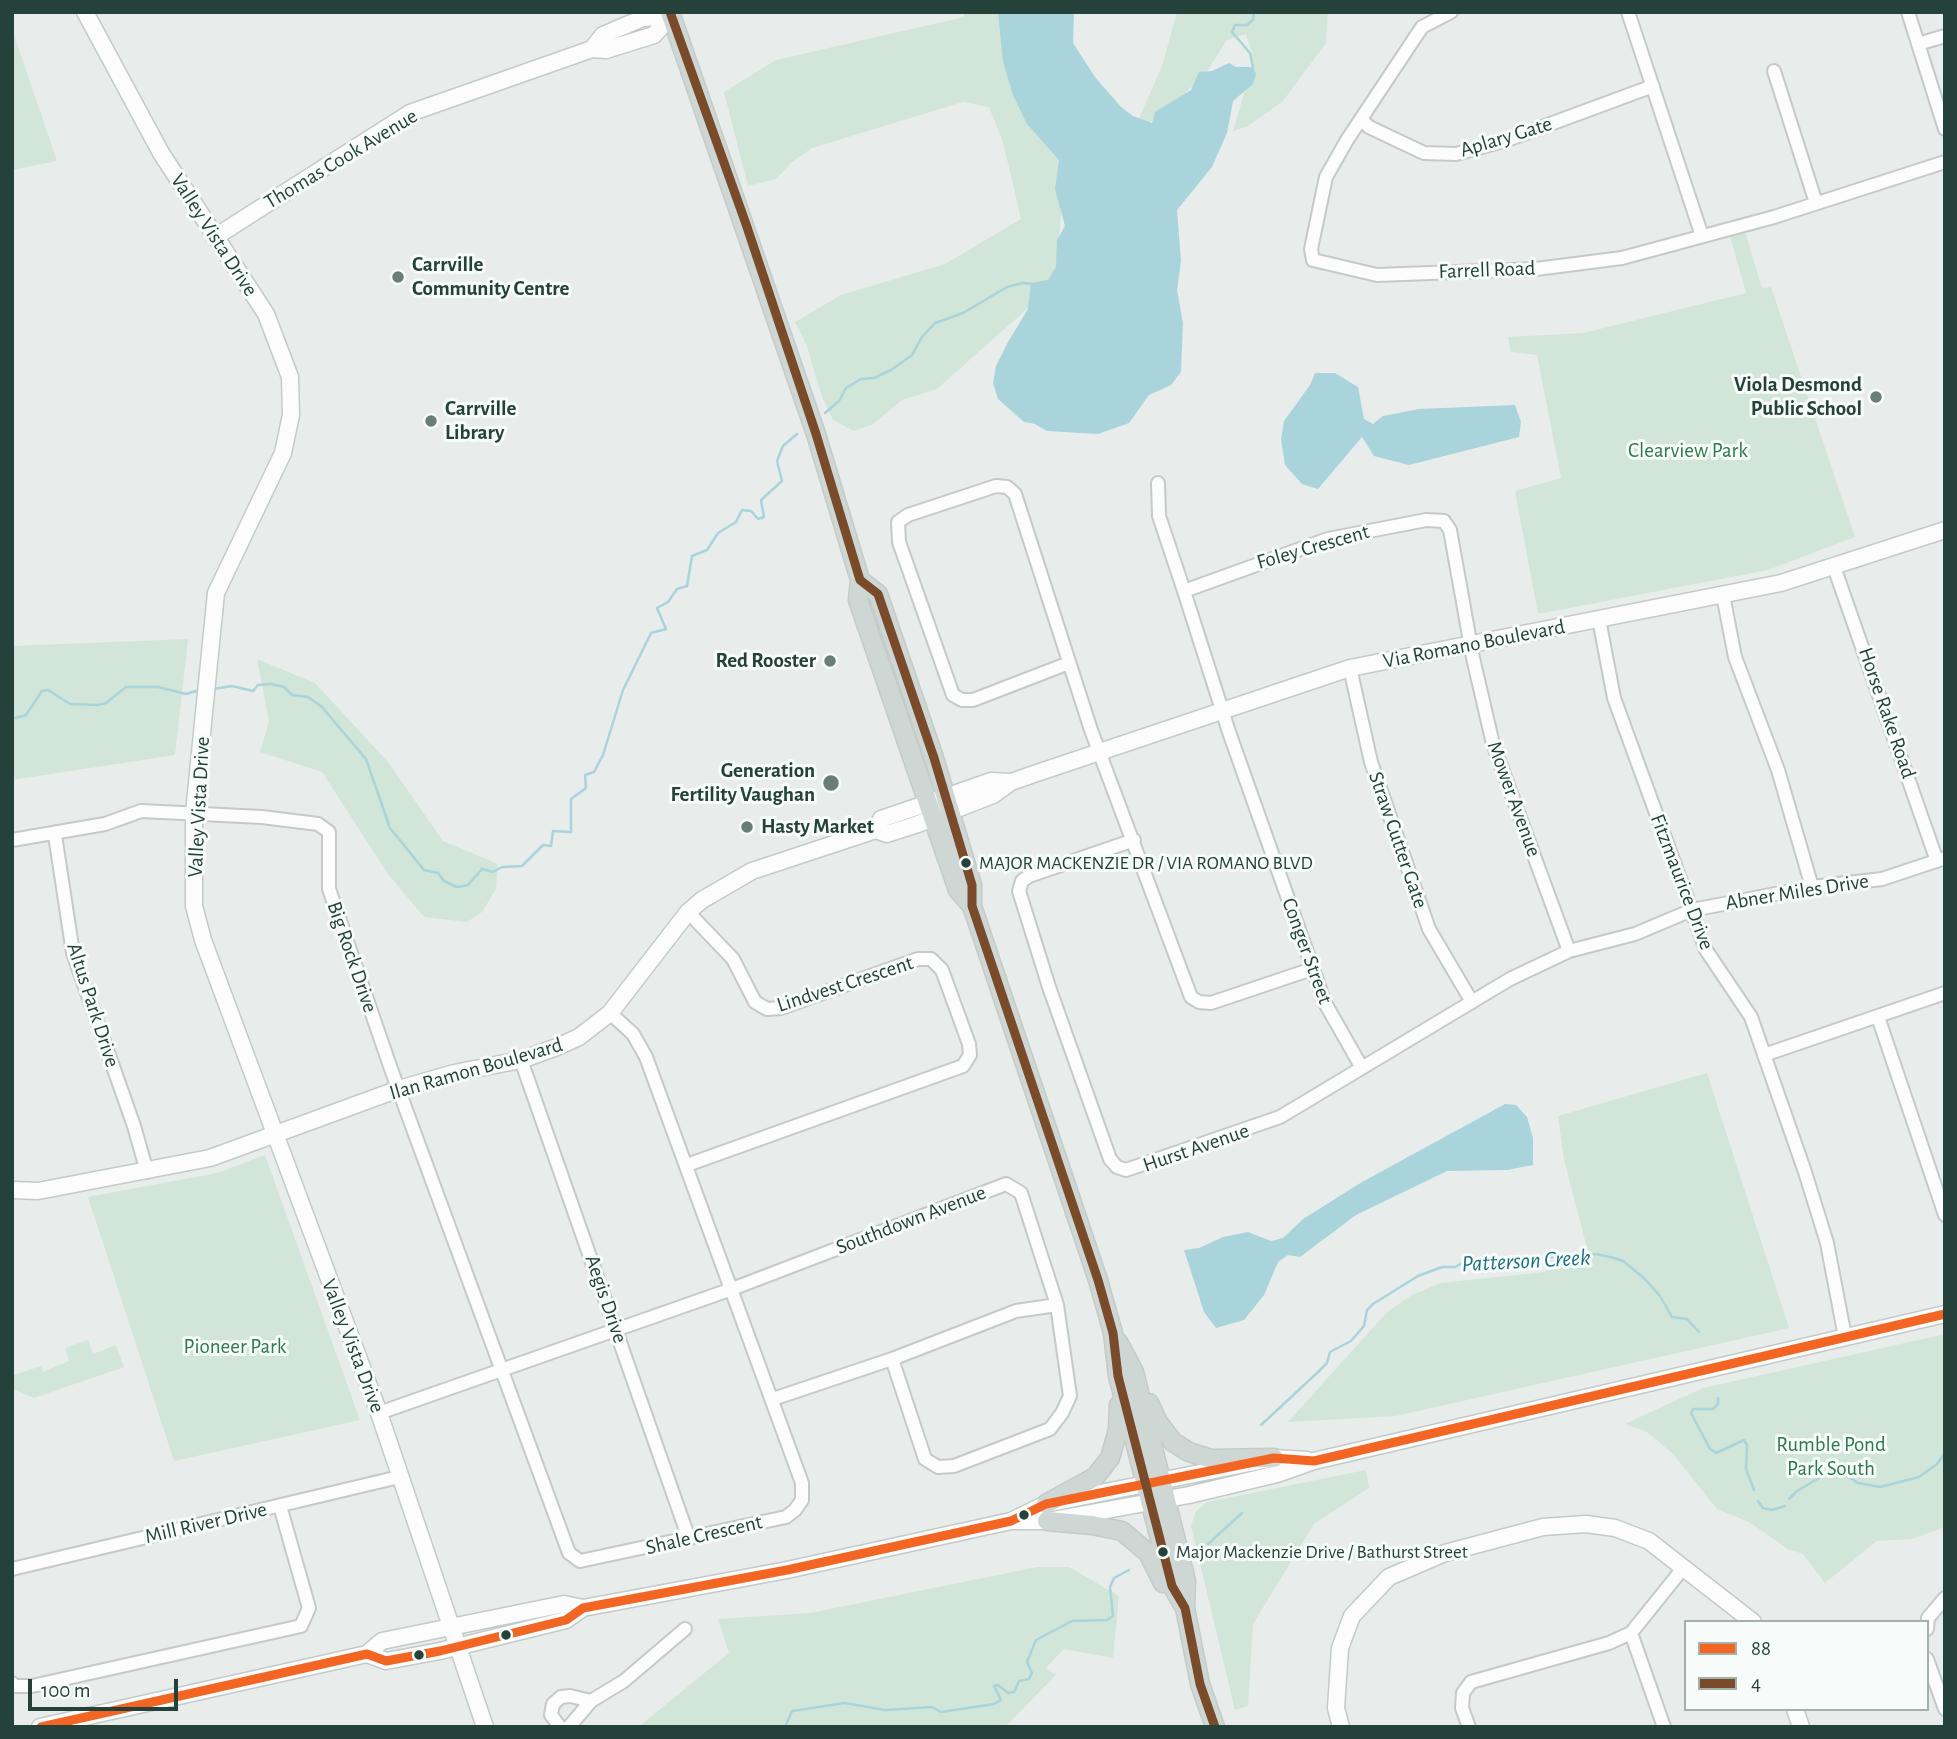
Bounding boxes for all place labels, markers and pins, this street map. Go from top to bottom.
place label: Carrville Community Centre [412,252,569,302]
marker: Carrville Community Centre [390,269,406,285]
place label: Viola Desmond Public School [1734,372,1862,422]
marker: Viola Desmond Public School [1868,389,1884,405]
place label: Carrville Library [445,396,516,446]
marker: Carrville Library [423,413,439,429]
place label: Red Rooster [715,648,816,674]
marker: Red Rooster [822,653,838,669]
place label: Generation Fertility Vaughan [670,758,815,808]
marker: Generation Fertility Vaughan [821,773,841,793]
place label: Hasty Market [761,814,874,840]
marker: Hasty Market [739,819,755,835]
place label: MAJOR MACKENZIE DR / VIA ROMANO BLVD [979,852,1313,874]
marker: MAJOR MACKENZIE DR / VIA ROMANO BLVD [959,856,973,870]
unlabelled marker [1017,1508,1031,1522]
place label: Major Mackenzie Drive / Bathurst Street [1176,1541,1468,1563]
marker: Major Mackenzie Drive / Bathurst Street [1156,1545,1170,1559]
unlabelled marker [499,1628,513,1642]
unlabelled marker [412,1648,426,1662]

